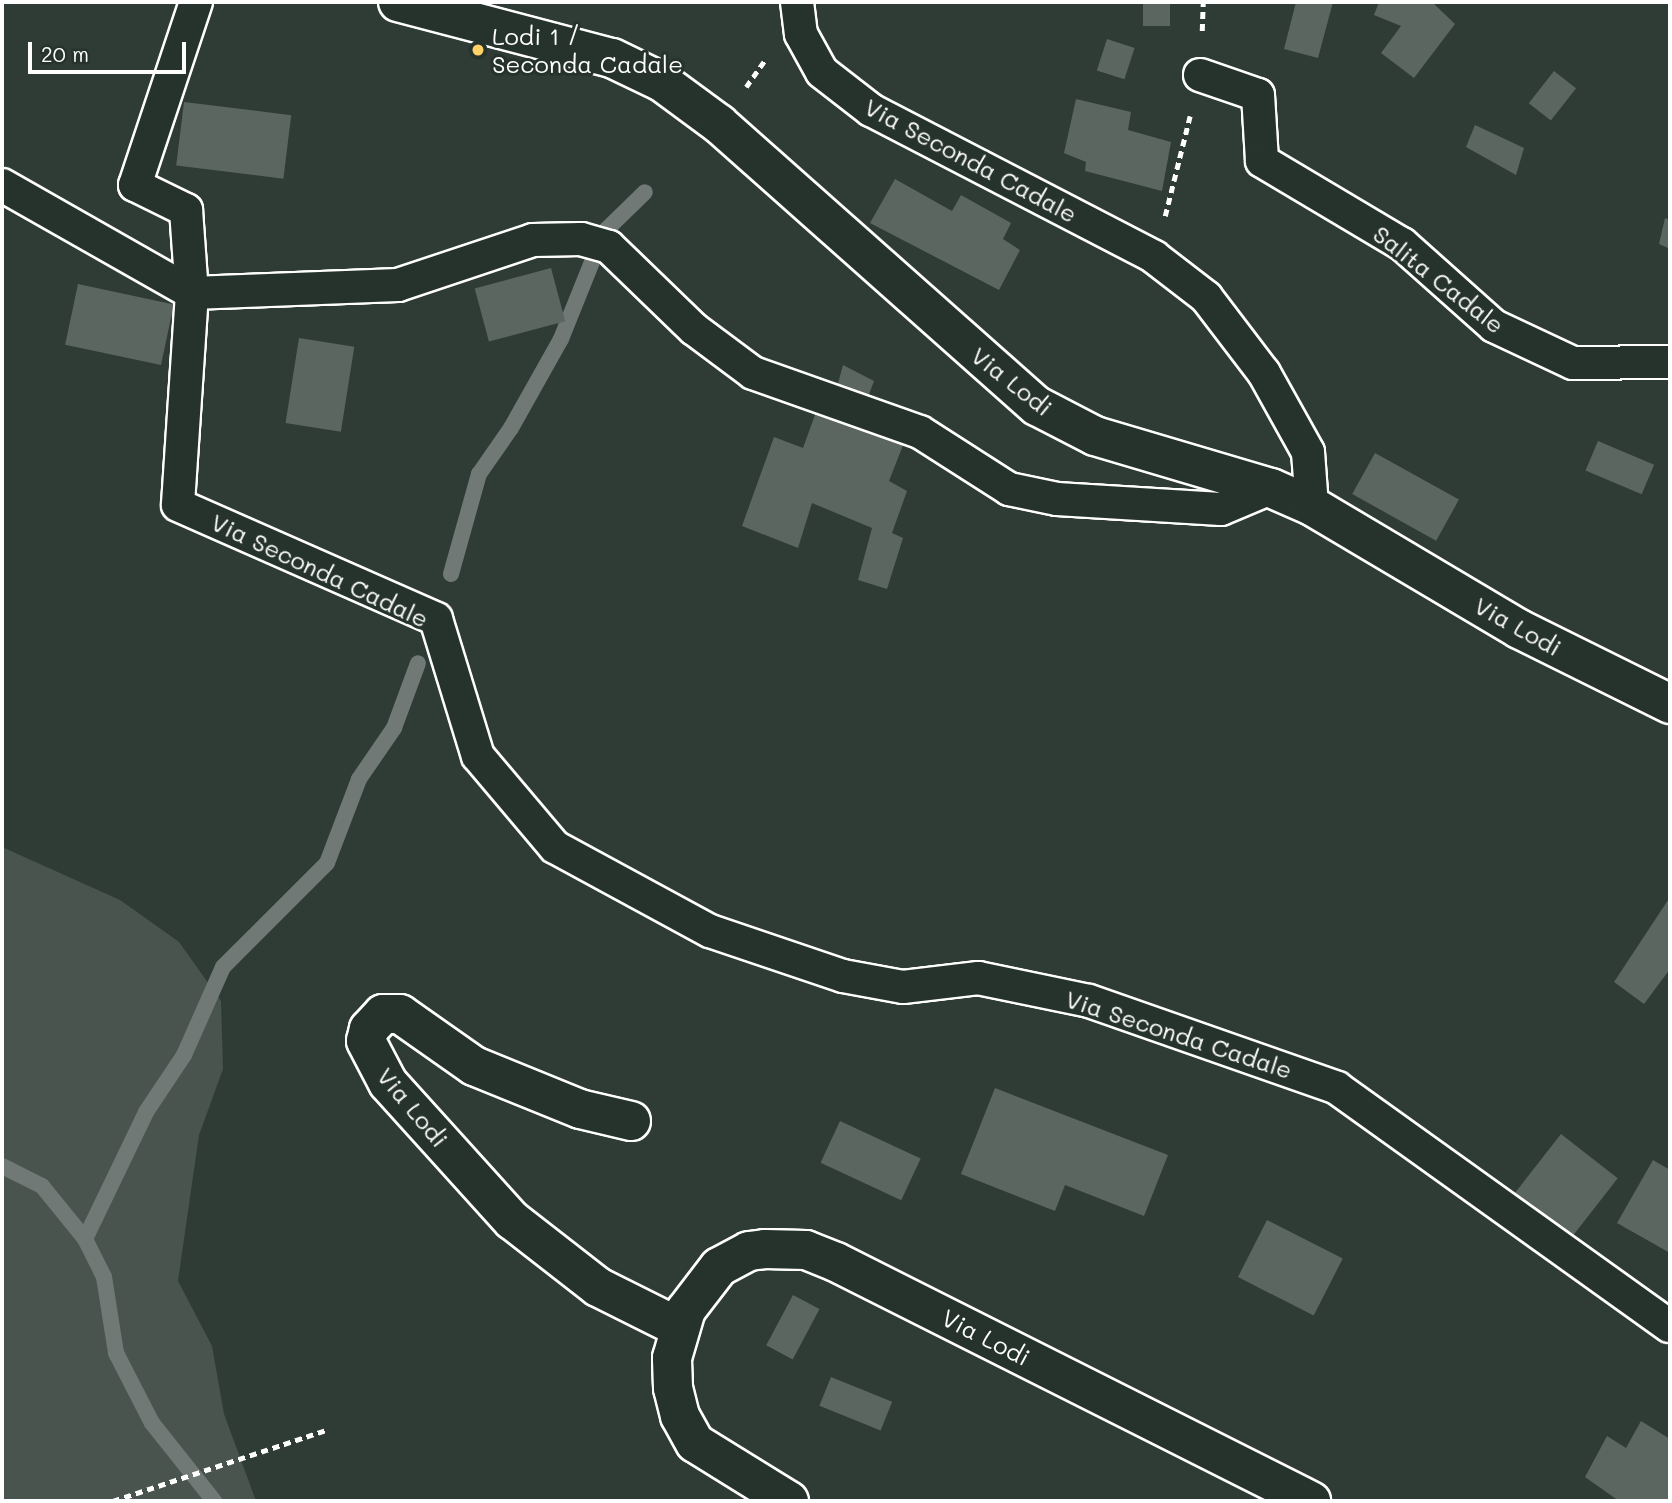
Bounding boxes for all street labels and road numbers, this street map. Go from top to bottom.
street label: Via Seconda Cadale [860,92,1082,228]
street label: Salita Cadale [1368,219,1510,339]
street label: Via Lodi [966,340,1058,422]
street label: Via Seconda Cadale [207,507,433,633]
street label: Via Lodi [1470,590,1566,662]
street label: Via Seconda Cadale [1062,984,1296,1084]
street label: Via Lodi [371,1061,455,1153]
street label: Via Lodi [937,1303,1035,1371]

